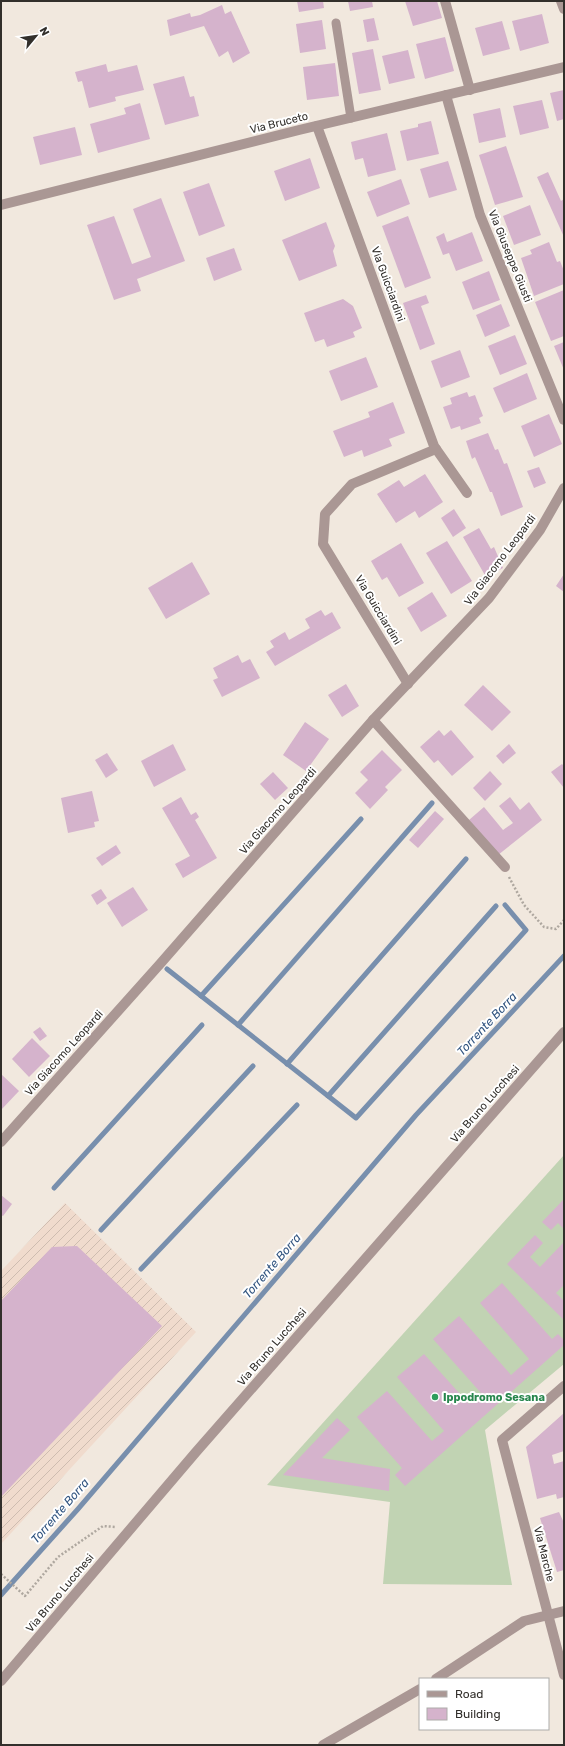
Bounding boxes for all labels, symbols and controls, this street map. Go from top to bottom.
north arrow [16,16,56,56]
text: N [37,25,52,38]
street label: Via Bruceto [249,109,309,137]
street label: Via Giuseppe Giusti [486,208,534,304]
street label: Via Guicciardini [368,245,408,323]
street label: Via Giacomo Leopardi [462,512,538,608]
street label: Via Guicciardini [352,573,404,647]
street label: Via Giacomo Leopardi [237,765,319,857]
water label: Torrente Borra [454,990,520,1058]
street label: Via Giacomo Leopardi [22,1008,106,1098]
street label: Via Bruno Lucchesi [448,1063,522,1145]
water label: Torrente Borra [240,1231,304,1301]
street label: Via Bruno Lucchesi [235,1306,309,1388]
place label: Ippodromo Sesana [443,1391,545,1404]
marker: Ippodromo Sesana [430,1392,440,1402]
water label: Torrente Borra [28,1476,92,1546]
street label: Via Marche [531,1525,557,1583]
street label: Via Bruno Lucchesi [23,1551,97,1635]
legend [419,1678,549,1730]
text: Road [455,1687,483,1701]
text: Building [455,1707,501,1721]

